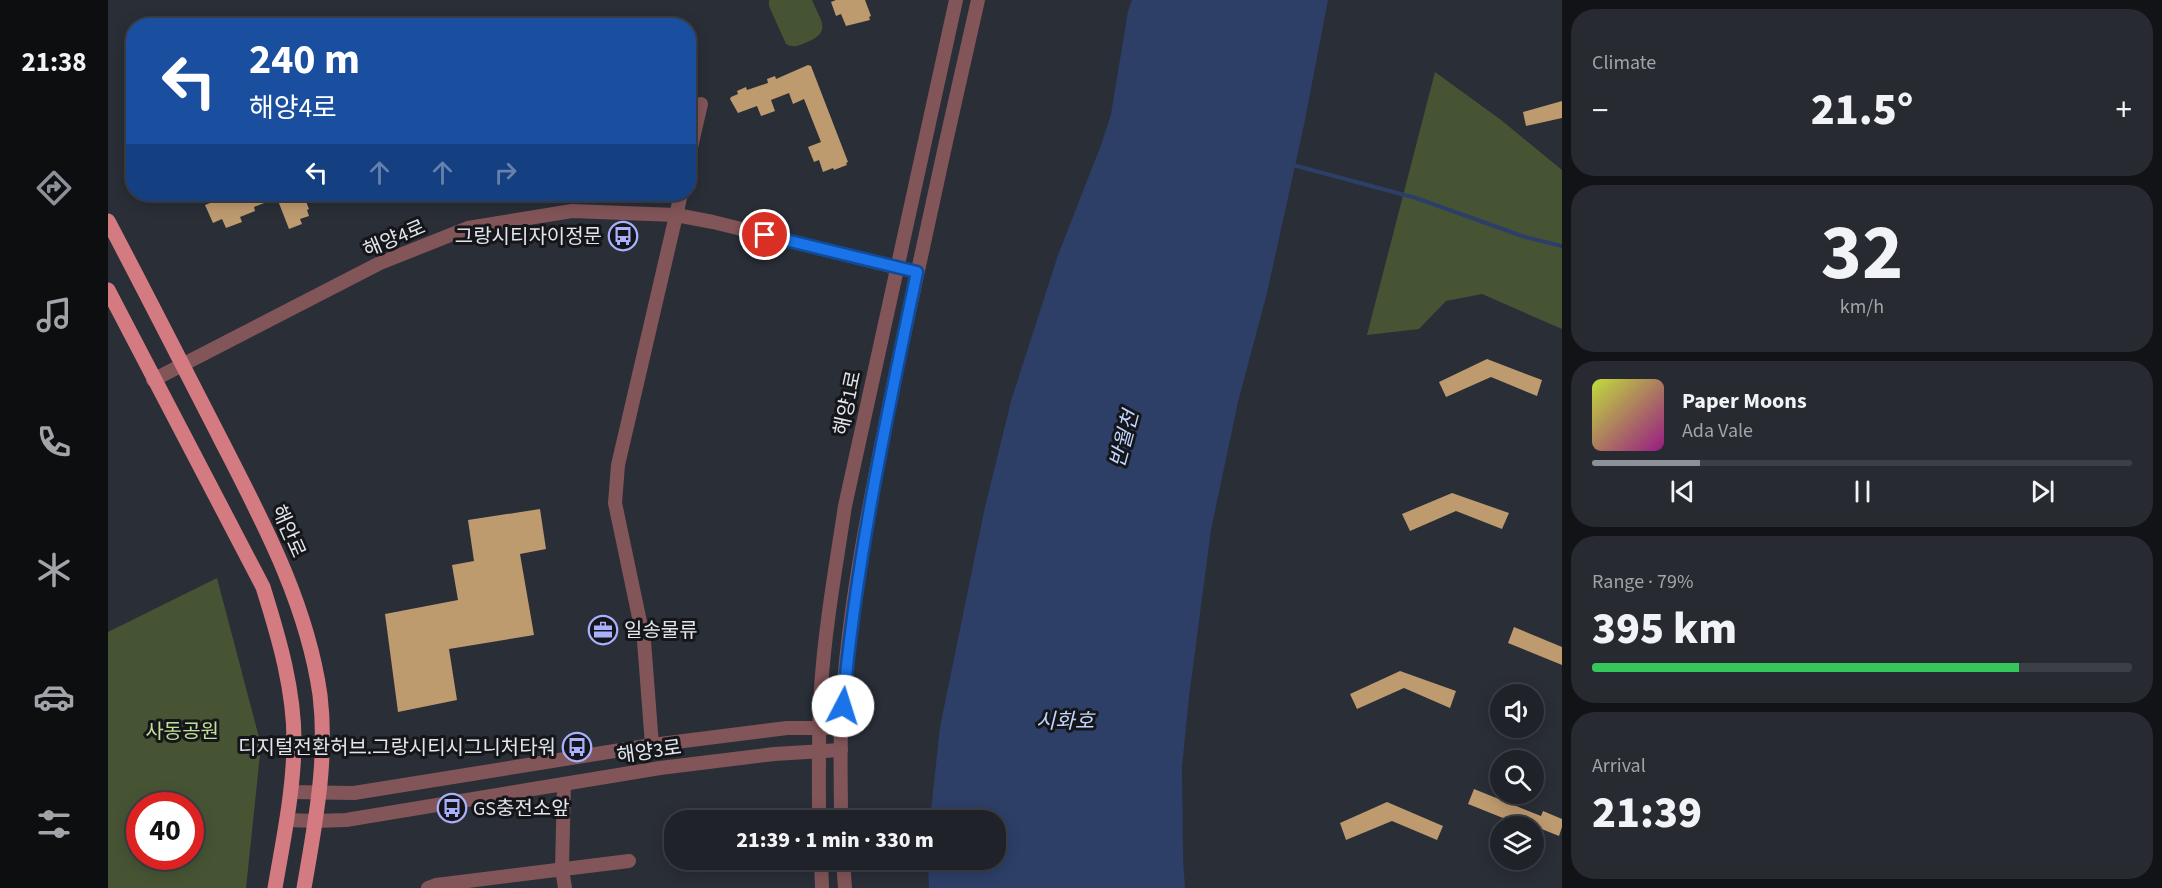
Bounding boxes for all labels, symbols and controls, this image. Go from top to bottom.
text: 240 m [249,30,360,90]
icon: left [150,42,228,120]
text: 21:38 [21,43,87,82]
text: Climate [1592,49,1656,77]
text: 21.5° [1811,78,1913,142]
text: − [1592,87,1608,134]
text: + [2116,87,2132,134]
text: 해양4로 [249,89,337,128]
icon: left [300,156,333,189]
icon: ahead [363,156,396,189]
icon: ahead [426,156,459,189]
icon: right [489,156,522,189]
icon: directions [33,167,75,209]
text: 32 [1821,198,1903,309]
pin [739,209,790,260]
street label: 해양4로 [359,213,430,265]
icon: arrive [748,218,781,251]
bus stop icon: 그랑시티자이정문 [607,220,639,252]
place label: 그랑시티자이정문 [455,223,602,251]
text: km/h [1840,293,1884,321]
icon: music [33,294,75,336]
street label: 해양1로 [828,368,868,438]
text: Paper Moons [1682,385,1807,417]
water label: 반월천 [1102,405,1147,471]
text: Ada Vale [1682,417,1753,445]
icon: phone [33,421,75,463]
icon: previous [1666,475,1699,508]
icon: pause [1846,475,1879,508]
icon: next [2026,475,2059,508]
street label: 해안로 [264,500,312,562]
icon: climate [33,549,75,591]
text: Range · 79% [1592,568,1693,596]
text: 395 km [1592,597,1737,661]
office icon: 일송물류 [587,614,619,646]
place label: 일송물류 [624,617,698,645]
position arrow [811,674,875,738]
icon: car [33,676,75,718]
map controls [1490,684,1544,870]
button: sound [1490,684,1544,738]
water label: 시화호 [1036,706,1096,736]
park label: 사동공원 [145,718,219,746]
bus stop icon: 디지털전환허브.그랑시티시그니처타워 [561,731,593,763]
place label: 디지털전환허브.그랑시티시그니처타워 [238,734,556,762]
street label: 해양3로 [615,734,683,770]
button: search [1490,750,1544,804]
text: Arrival [1592,752,1646,780]
text: 21:39 [1592,781,1702,845]
speed limit sign: 40 [126,792,204,870]
bus stop icon: GS충전소앞 [436,792,468,824]
place label: GS충전소앞 [473,795,570,823]
icon: filters [33,803,75,845]
button: layers [1490,816,1544,870]
text: 21:39 · 1 min · 330 m [736,824,934,856]

